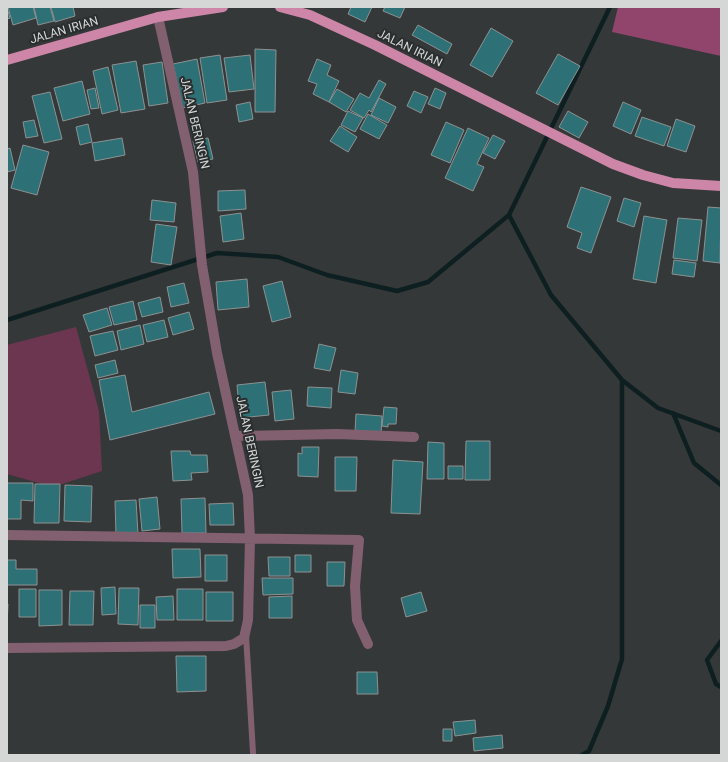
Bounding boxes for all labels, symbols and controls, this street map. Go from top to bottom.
street label: JALAN IRIAN [28,14,100,46]
street label: JALAN IRIAN [375,26,445,70]
street label: JALAN BERINGIN [178,76,212,170]
street label: JALAN BERINGIN [233,395,267,489]

